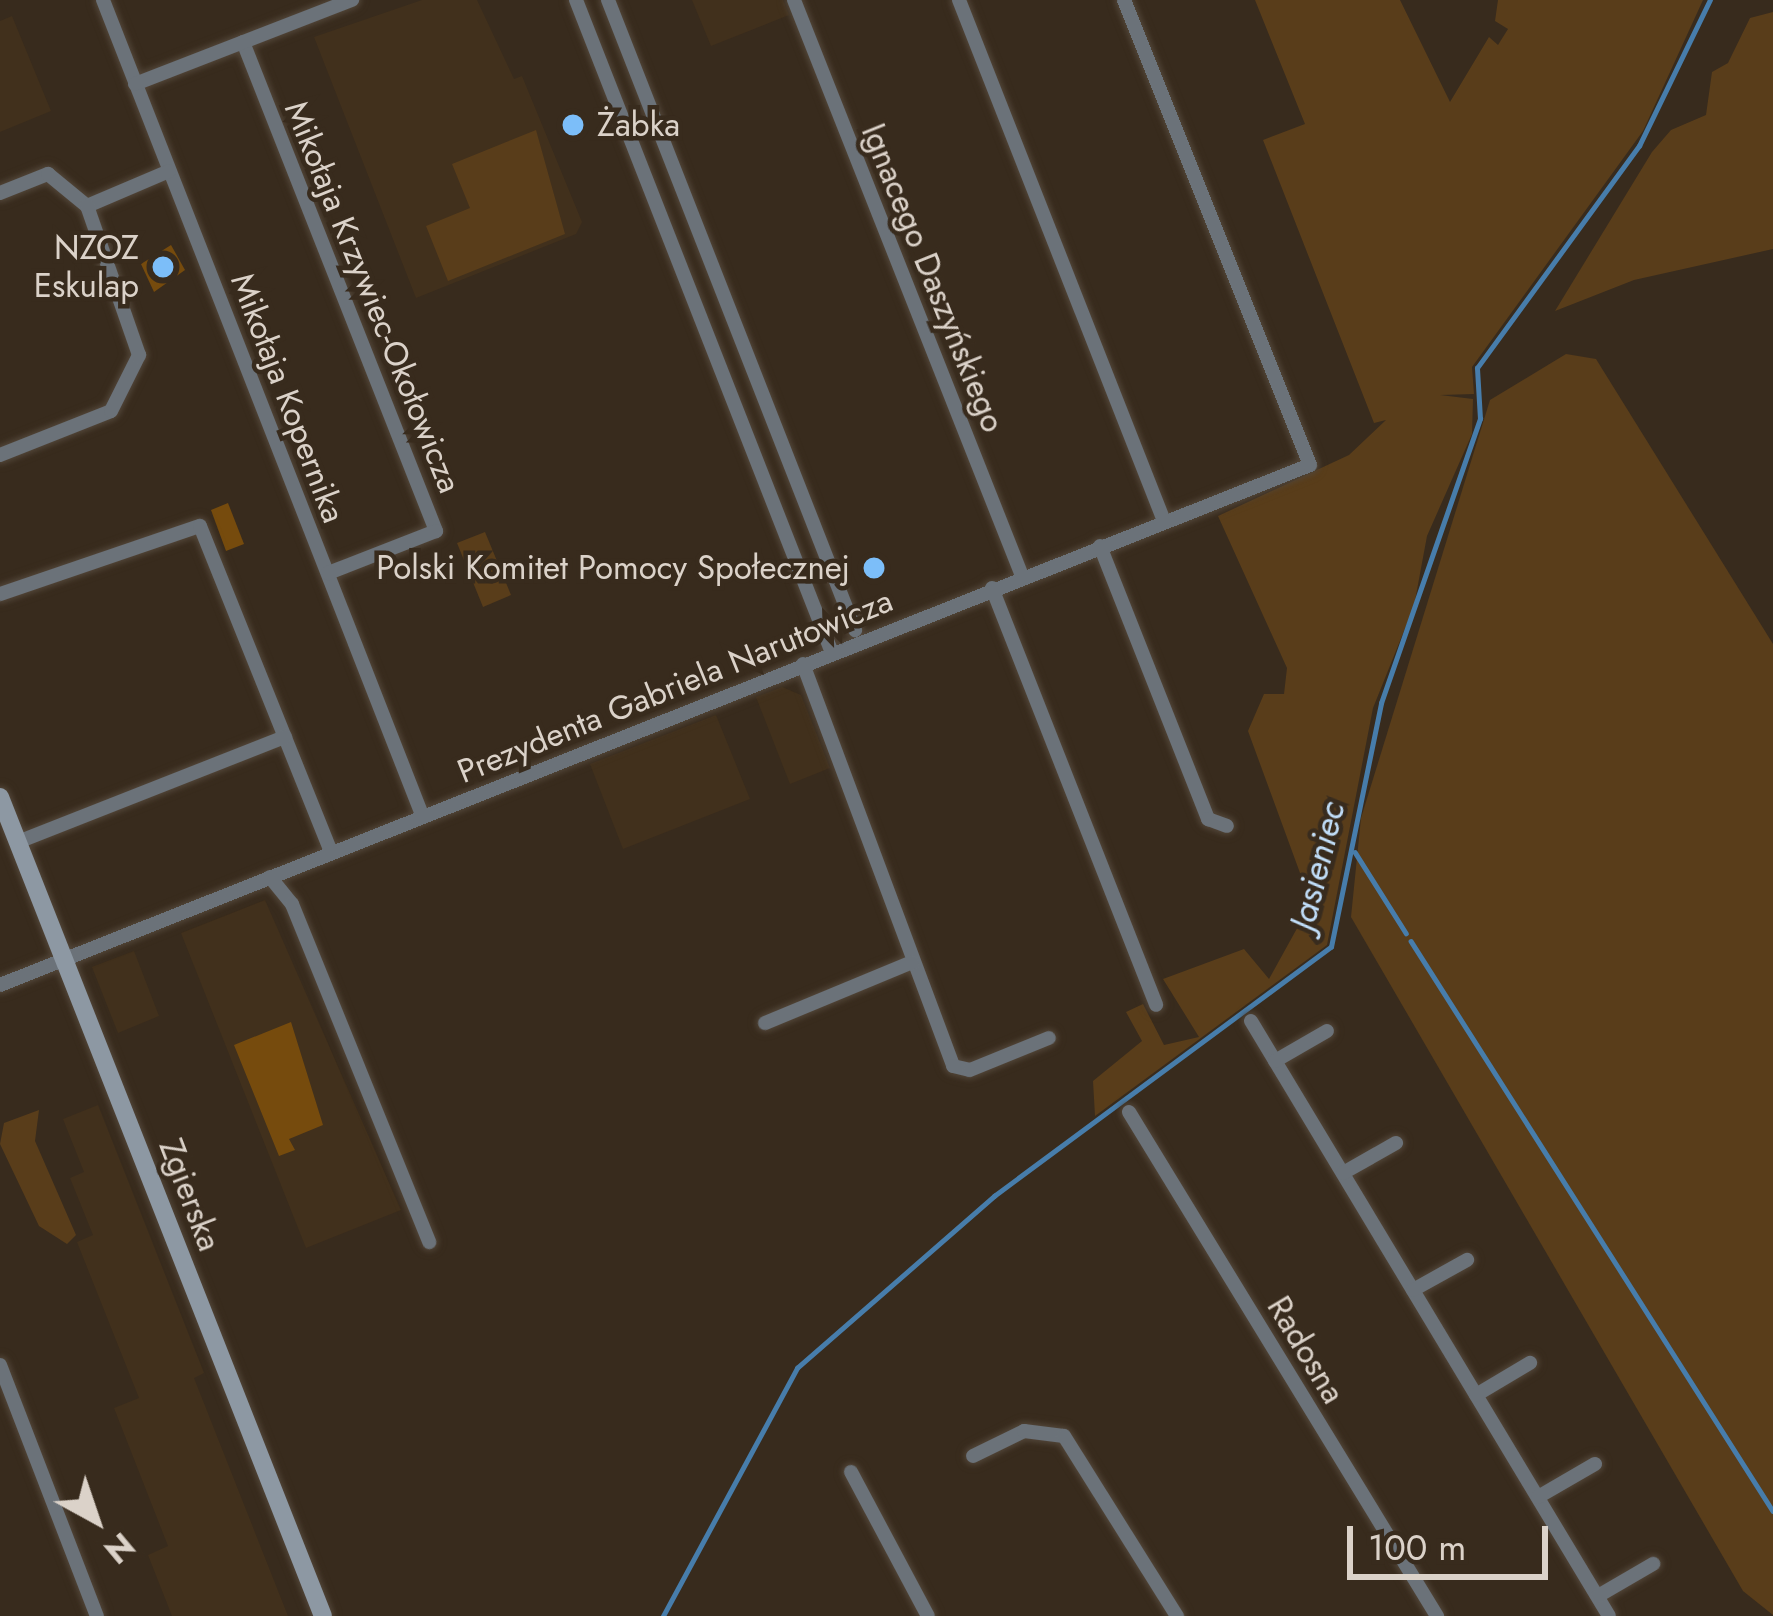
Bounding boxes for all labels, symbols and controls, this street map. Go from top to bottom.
street label: Mikołaja Krzywiec-Okołowicza [276,95,470,499]
place label: Żabka [597,105,680,145]
marker: Żabka [560,112,586,138]
street label: Ignacego Daszyńskiego [853,118,1013,438]
place label: NZOZ Eskulap [34,228,139,306]
marker: NZOZ Eskulap [150,254,176,280]
street label: Mikołaja Kopernika [222,268,354,528]
place label: Polski Komitet Pomocy Społecznej [376,548,850,588]
marker: Polski Komitet Pomocy Społecznej [861,555,887,581]
street label: Prezydenta Gabriela Narutowicza [452,580,898,792]
water label: Jasieniec [1280,797,1354,935]
street label: Zgierska [151,1134,229,1256]
street label: Radosna [1259,1289,1353,1411]
north arrow [36,1460,156,1580]
scale bar [1353,1502,1554,1576]
text: 100 m [1368,1521,1466,1573]
text: N [94,1522,145,1574]

